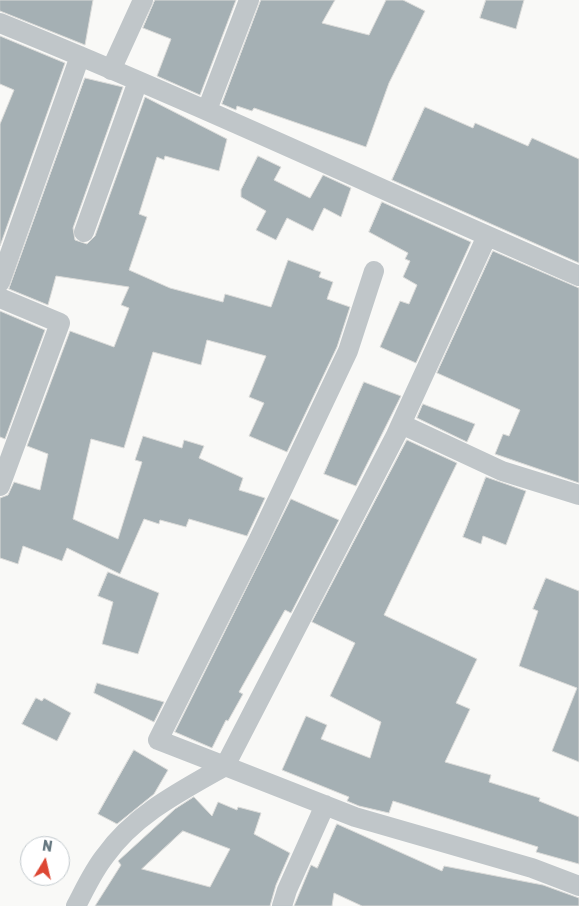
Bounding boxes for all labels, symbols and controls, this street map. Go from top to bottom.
north arrow [20,836,70,886]
text: N [41,837,54,856]

